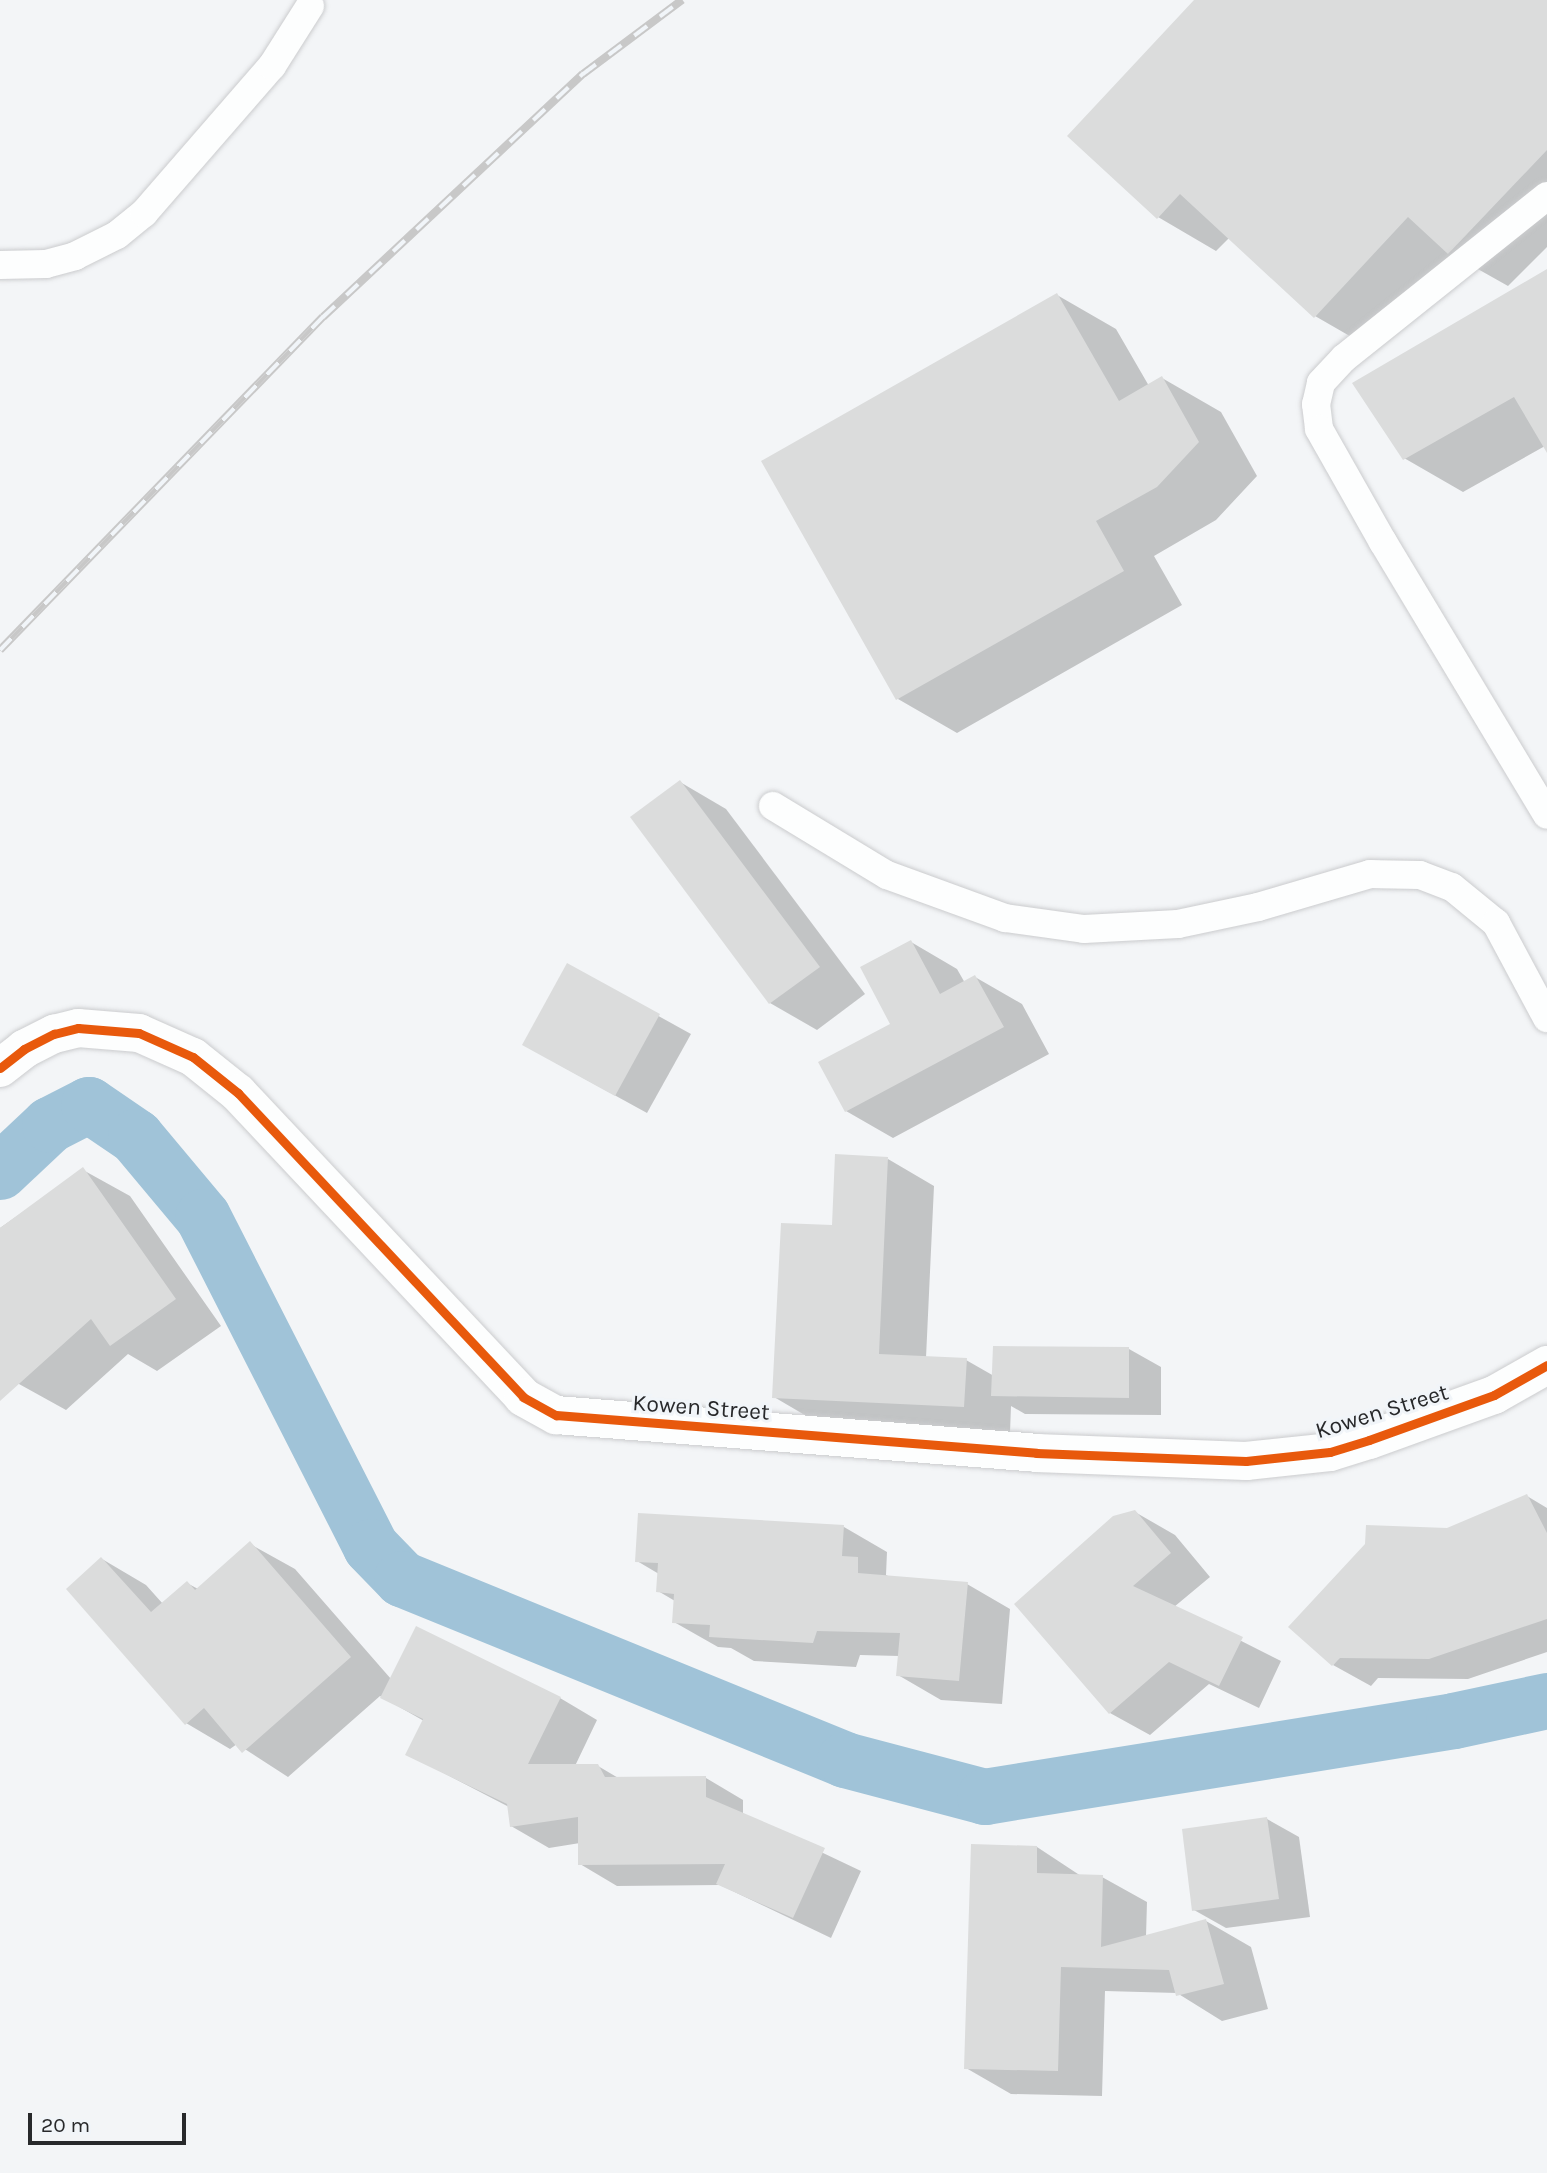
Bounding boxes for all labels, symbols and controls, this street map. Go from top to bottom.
street label: Kowen Street [1312,1379,1452,1445]
street label: Kowen Street [631,1389,771,1427]
scale bar [32,2100,189,2144]
text: 20 m [41,2113,90,2137]

